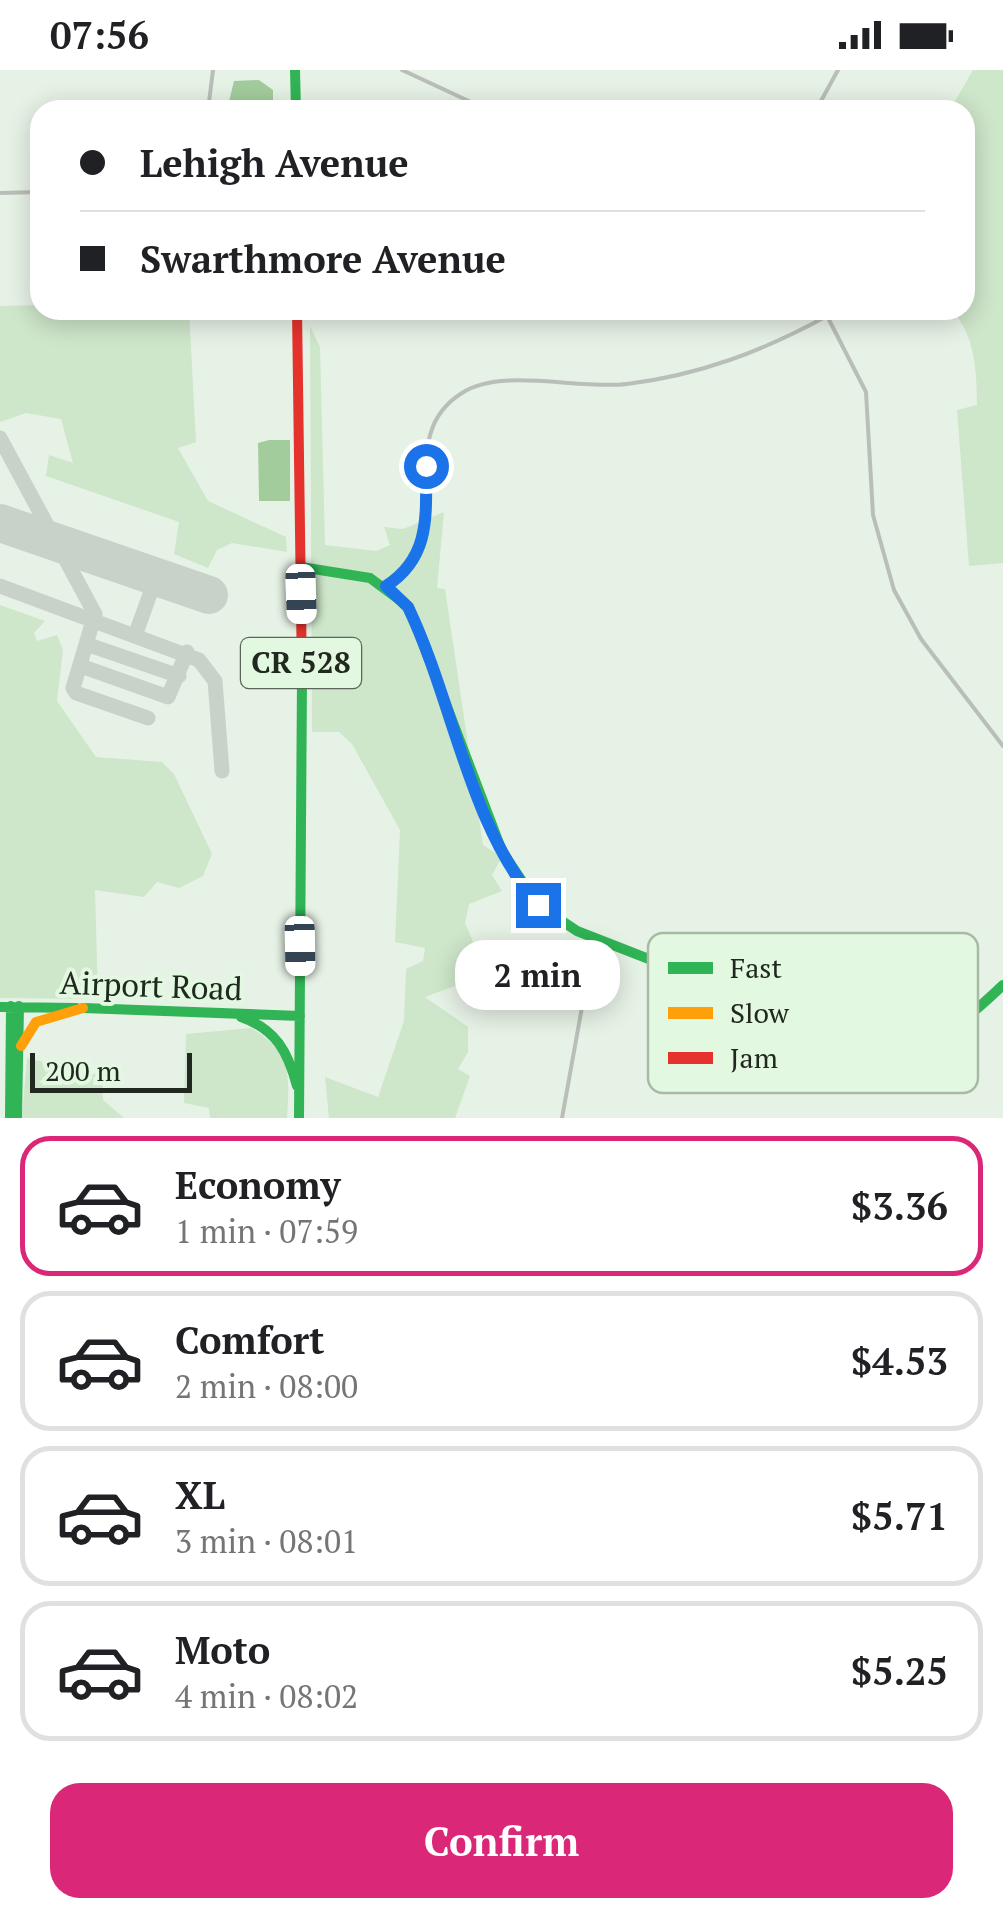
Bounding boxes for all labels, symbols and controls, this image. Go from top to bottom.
text: 07:56 [50,10,149,60]
text: Lehigh Avenue [140,138,409,188]
text: Swarthmore Avenue [140,234,506,284]
route start [404,444,449,489]
car [285,563,317,625]
road number: CR 528 [241,638,361,688]
route end [516,883,561,928]
car [284,916,316,976]
legend [648,933,978,1093]
callout: 2 min [456,940,620,1010]
text: Fast [730,949,782,986]
text: 2 min [494,954,581,996]
street label: Airport Road [59,961,243,1009]
text: Slow [730,994,790,1031]
text: Jam [730,1039,778,1076]
scale bar [30,1048,192,1093]
text: 200 m [45,1052,121,1089]
text: Economy [175,1160,341,1210]
icon: car [55,1161,145,1251]
text: $3.36 [851,1181,948,1231]
text: 1 min · 07:59 [175,1210,358,1252]
text: Comfort [175,1315,324,1365]
icon: car [55,1316,145,1406]
text: $4.53 [851,1336,948,1386]
text: 2 min · 08:00 [175,1365,358,1407]
text: XL [175,1470,225,1520]
icon: car [55,1471,145,1561]
text: $5.71 [851,1491,948,1541]
text: 3 min · 08:01 [175,1520,358,1562]
text: Moto [175,1625,270,1675]
icon: car [55,1626,145,1716]
text: $5.25 [851,1646,948,1696]
text: 4 min · 08:02 [175,1675,358,1717]
button: Confirm [50,1783,953,1898]

